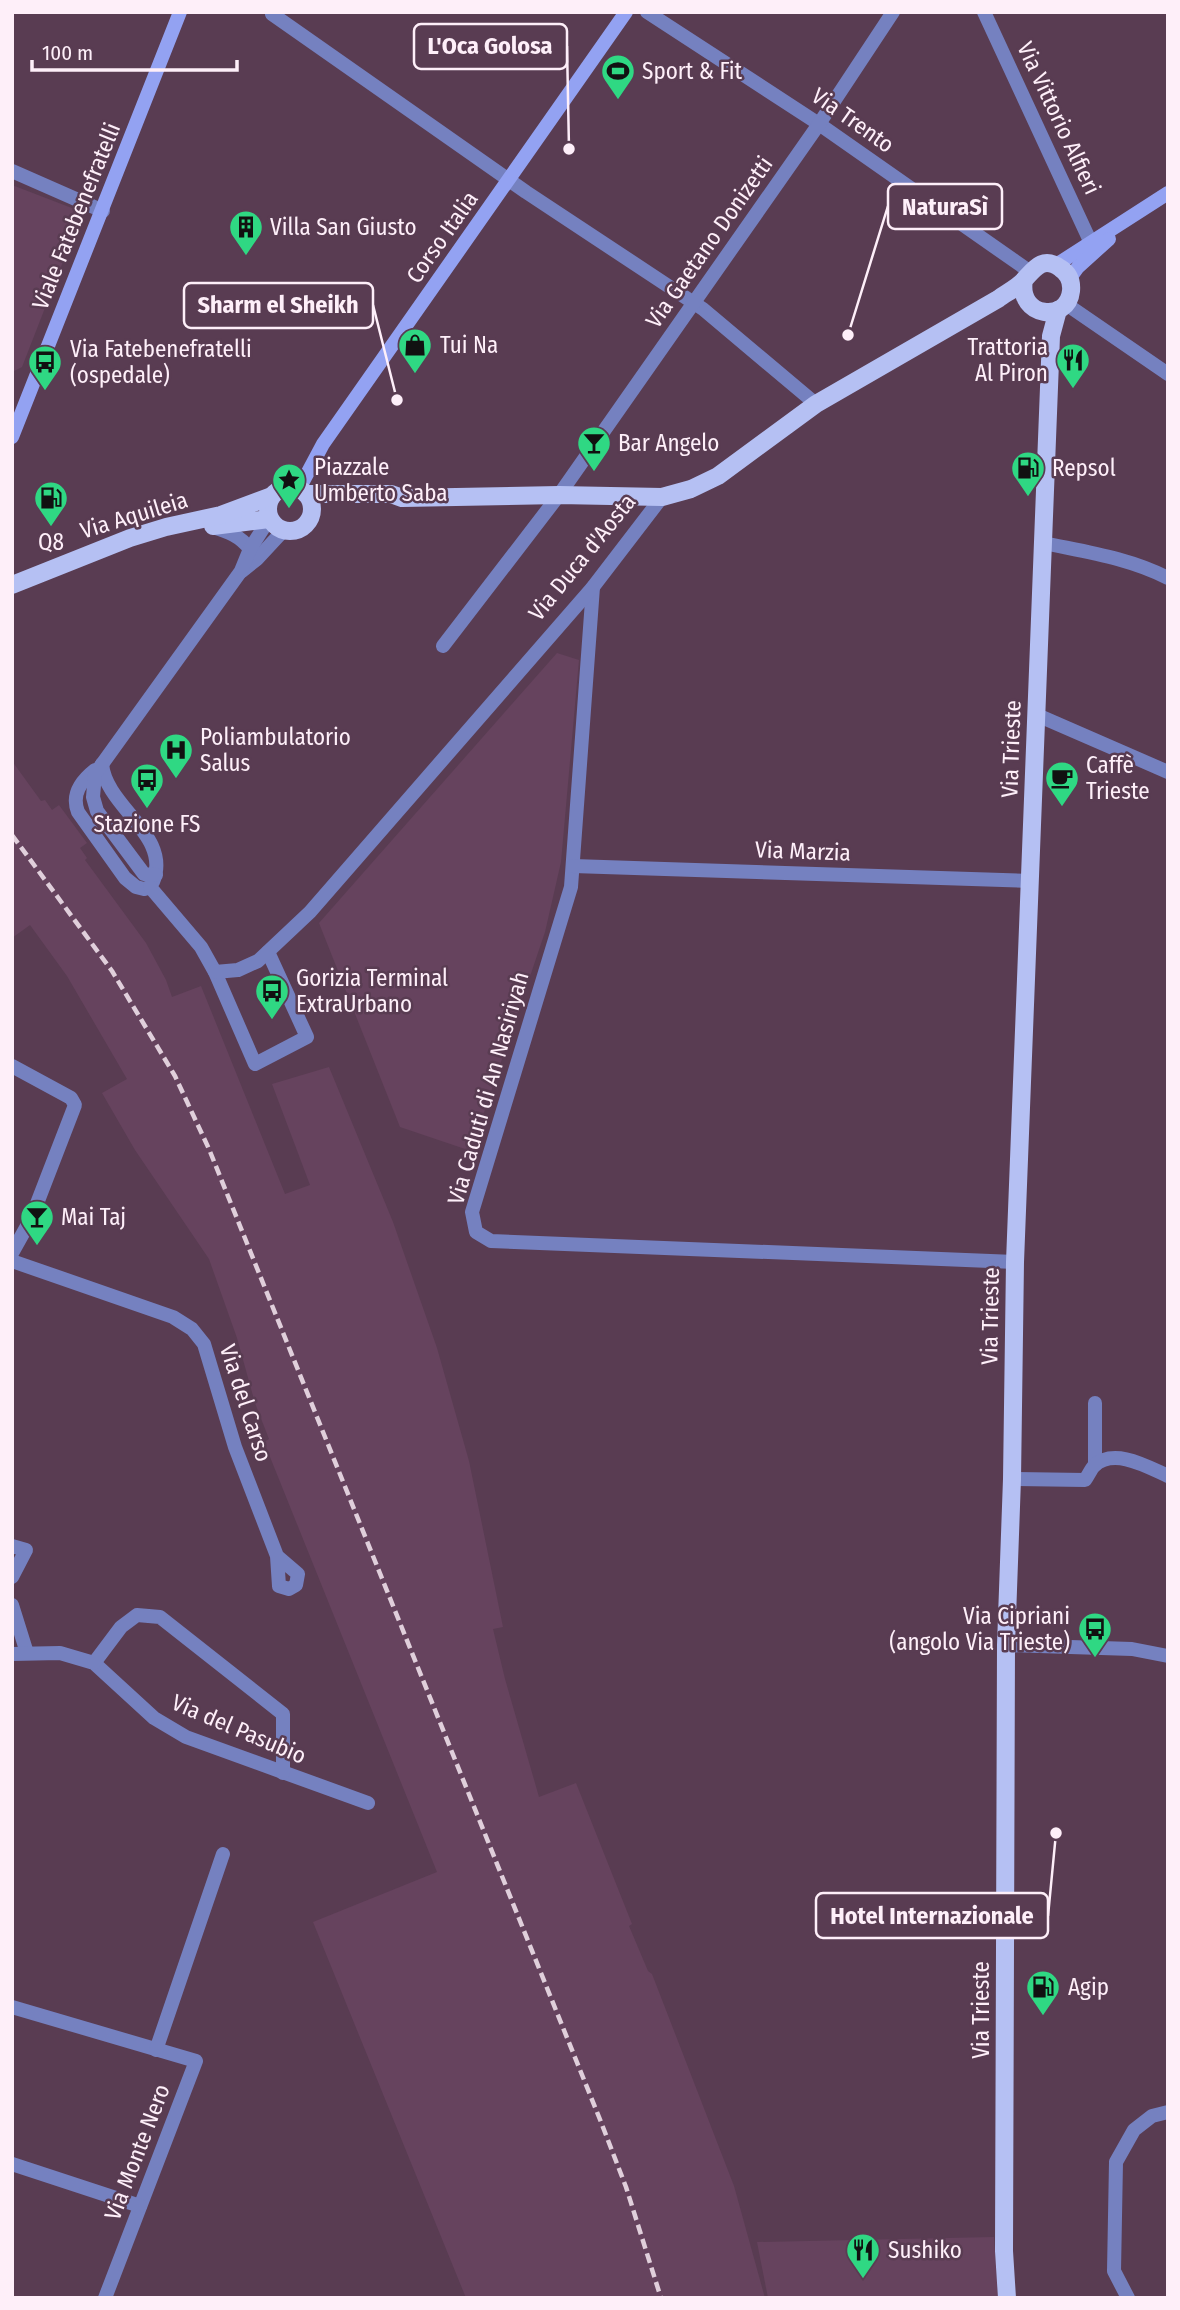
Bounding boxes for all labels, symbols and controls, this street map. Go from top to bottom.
callout: L'Oca Golosa [414,24,567,69]
scale bar [32,28,236,72]
text: L'Oca Golosa [428,32,553,60]
street label: Via Vittorio Alfieri [1011,37,1107,199]
text: 100 m [42,40,93,66]
sports icon: Sport & Fit [599,52,637,101]
place label: Sport & Fit [642,57,743,85]
street label: Via Trento [806,81,900,159]
street label: Viale Fatebenefratelli [26,119,126,313]
street label: Via Gaetano Donizetti [639,151,779,333]
callout: NaturaSì [888,184,1002,229]
street label: Corso Italia [400,186,484,288]
text: NaturaSì [902,193,989,221]
building icon: Villa San Giusto [227,208,265,257]
place label: Villa San Giusto [270,213,417,241]
callout: Sharm el Sheikh [184,283,373,328]
text: Sharm el Sheikh [198,291,358,319]
shop icon: Tui Na [396,326,434,375]
place label: Tui Na [440,331,498,359]
place label: Trattoria Al Piron [968,333,1048,387]
place label: Via Fatebenefratelli (ospedale) [70,335,252,389]
restaurant icon: Trattoria Al Piron [1054,341,1092,390]
bus stop icon: Via Fatebenefratelli (ospedale) [26,343,64,392]
bar icon: Bar Angelo [575,424,613,473]
place label: Bar Angelo [618,429,719,457]
fuel station icon: Repsol [1009,449,1047,498]
place label: Piazzale Umberto Saba [314,453,448,507]
place label: Repsol [1052,454,1116,482]
place icon: Piazzale Umberto Saba [270,461,308,510]
fuel station icon: Q8 [32,479,70,528]
street label: Via Aquileia [77,485,191,545]
street label: Via Duca d'Aosta [522,488,642,626]
place label: Q8 [38,528,64,556]
street label: Via Trieste [995,700,1027,798]
place label: Poliambulatorio Salus [200,723,351,777]
hospital icon: Poliambulatorio Salus [157,731,195,780]
place label: Caffè Trieste [1086,751,1150,805]
cafe icon: Caffè Trieste [1043,759,1081,808]
bus stop icon: Stazione FS [128,761,166,810]
place label: Stazione FS [94,810,200,838]
street label: Via Marzia [755,835,851,867]
place label: Gorizia Terminal ExtraUrbano [296,964,448,1018]
street label: Via Caduti di An Nasiriyah [441,968,535,1208]
bus stop icon: Gorizia Terminal ExtraUrbano [253,972,291,1021]
bar icon: Mai Taj [18,1198,56,1247]
place label: Mai Taj [61,1203,126,1231]
street label: Via Trieste [975,1267,1005,1365]
street label: Via del Carso [214,1341,278,1465]
place label: Via Cipriani (angolo Via Trieste) [889,1602,1070,1656]
bus stop icon: Via Cipriani (angolo Via Trieste) [1076,1610,1114,1659]
street label: Via del Pasubio [168,1688,310,1770]
callout: Hotel Internazionale [816,1893,1048,1938]
text: Hotel Internazionale [830,1902,1034,1930]
street label: Via Trieste [967,1961,995,2059]
fuel station icon: Agip [1024,1968,1062,2017]
place label: Agip [1068,1973,1109,2001]
street label: Via Monte Nero [98,2080,176,2224]
restaurant icon: Sushiko [844,2231,882,2280]
place label: Sushiko [888,2236,962,2264]

